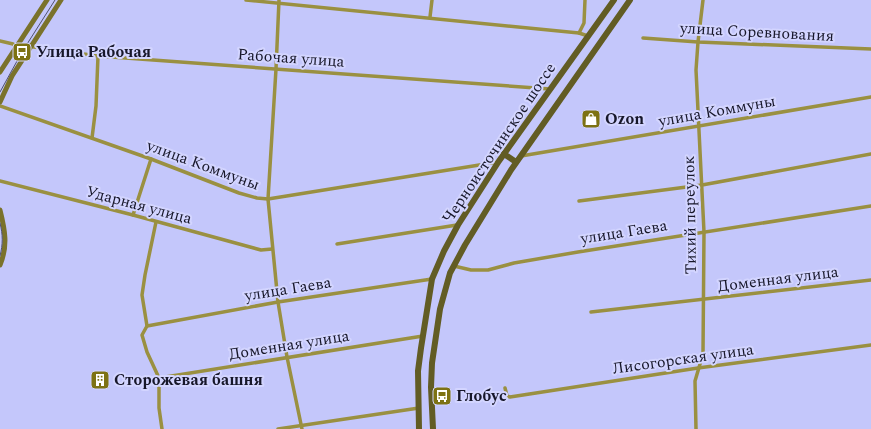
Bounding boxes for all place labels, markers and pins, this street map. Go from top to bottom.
place label: Улица Рабочая [36,40,151,64]
bus stop icon: Улица Рабочая [11,41,33,63]
place label: Ozon [605,107,644,131]
shop icon: Ozon [580,108,602,130]
place label: Сторожевая башня [114,368,263,392]
building icon: Сторожевая башня [89,369,111,391]
place label: Глобус [456,384,507,408]
bus stop icon: Глобус [431,385,453,407]

